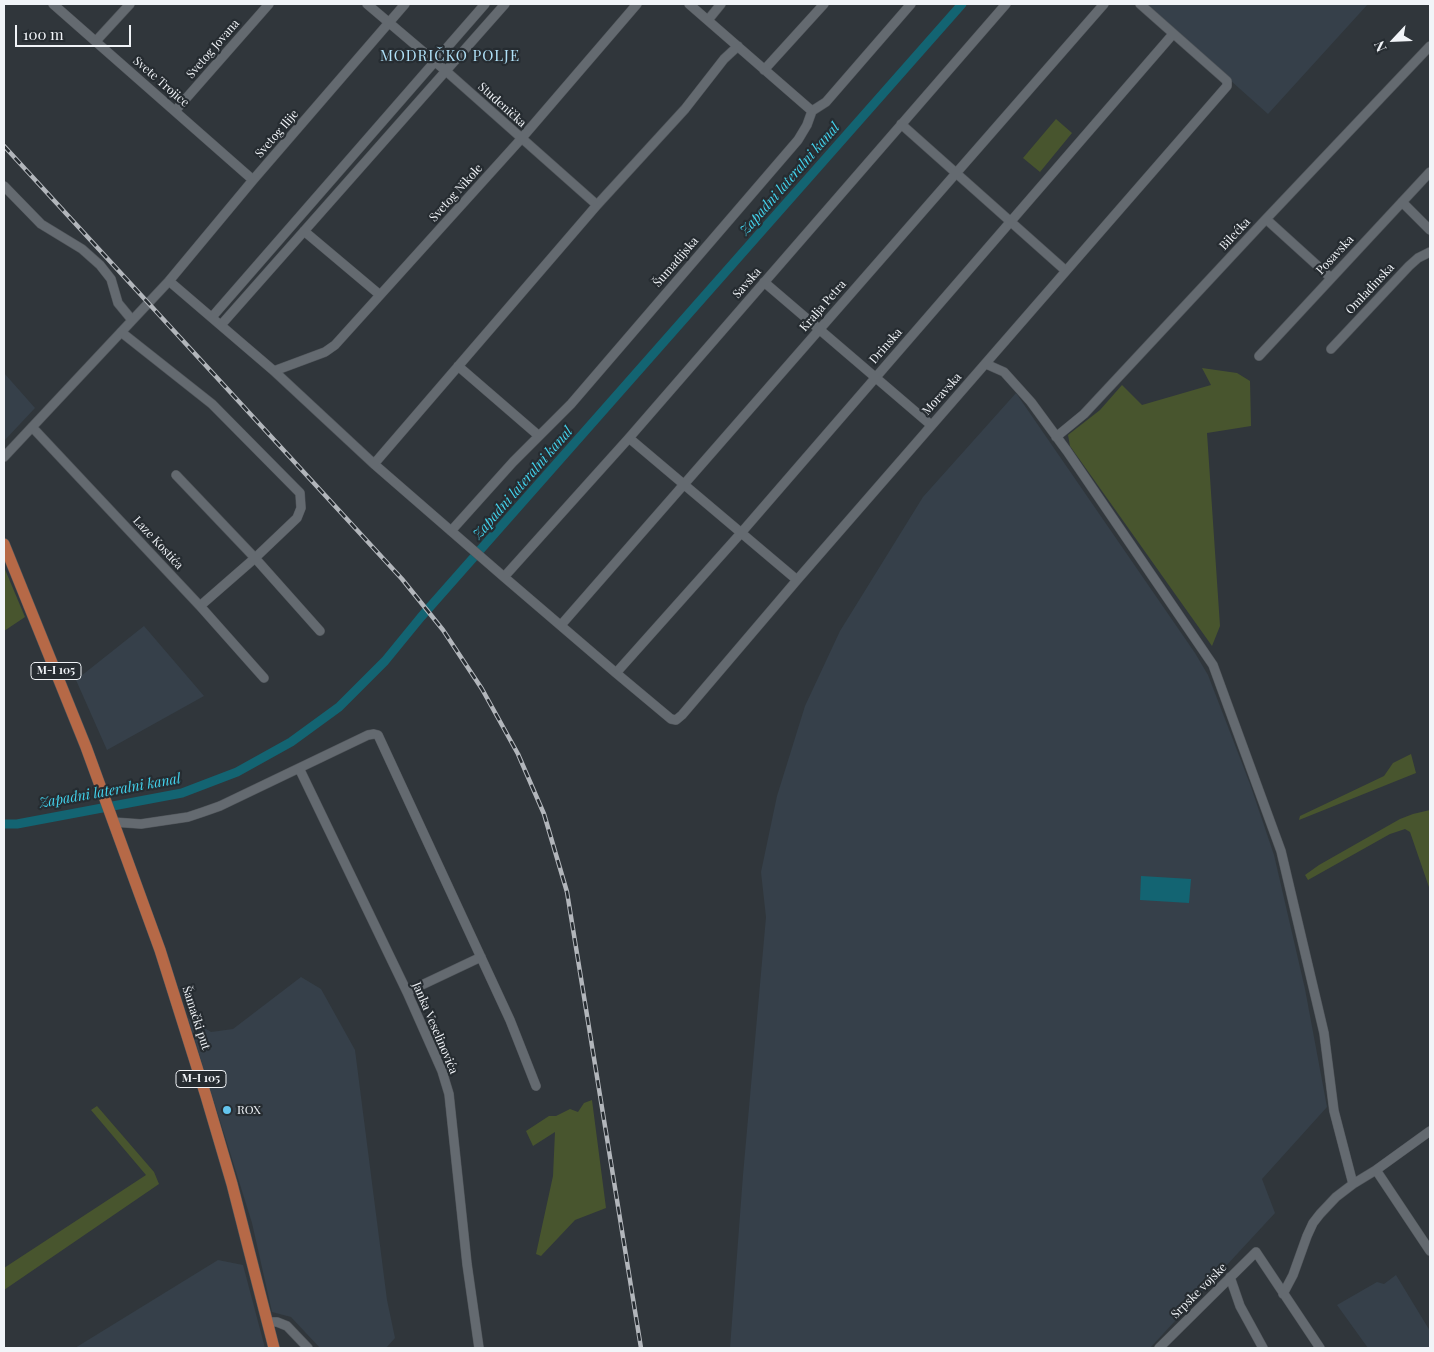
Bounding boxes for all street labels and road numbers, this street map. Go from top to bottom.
street label: Svetog Jovana [183,17,243,81]
street label: Svete Trojice [130,54,192,110]
street label: Studenička [475,80,529,130]
street label: Svetog Ilije [252,107,302,161]
street label: Svetog Nikole [426,161,486,225]
street label: Bilećka [1217,215,1253,253]
street label: Posavska [1313,232,1357,278]
street label: Šumadijska [650,234,702,290]
street label: Omladinska [1343,261,1397,317]
street label: Savska [730,265,764,301]
street label: Kralja Petra [797,277,849,335]
street label: Drinska [867,325,905,367]
street label: Moravska [919,370,965,418]
street label: Laze Kostića [130,514,186,572]
road number: M-I 105 [31,662,81,679]
street label: Janka Veselinovića [409,980,461,1076]
street label: Šamački put [179,984,213,1052]
road number: M-I 105 [176,1070,226,1088]
street label: Srpske vojske [1168,1260,1230,1322]

